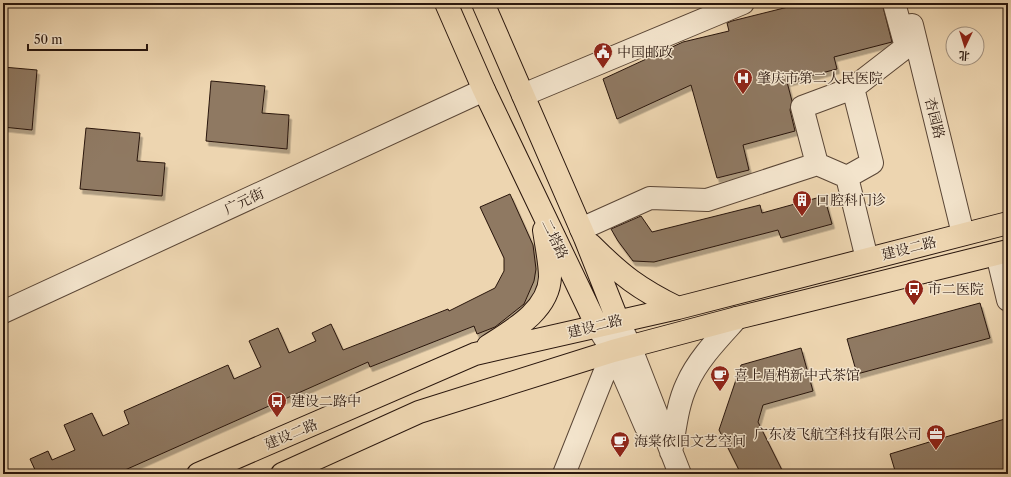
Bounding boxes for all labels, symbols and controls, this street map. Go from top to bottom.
scale bar [28,26,147,52]
north arrow [945,26,985,66]
text: 50 m [34,32,63,47]
public building icon: 中国邮政 [592,41,614,69]
place label: 中国邮政 [617,43,673,61]
text: 北 [958,49,970,63]
hospital icon: 肇庆市第二人民医院 [732,67,754,95]
place label: 肇庆市第二人民医院 [757,69,883,87]
street label: 杏园路 [921,95,949,141]
street label: 广元街 [221,184,267,218]
building icon: 口腔科门诊 [791,189,813,217]
place label: 口腔科门诊 [816,191,886,209]
street label: 二塔路 [538,216,572,262]
street label: 建设二路 [880,232,938,264]
bus stop icon: 市二医院 [903,278,925,306]
place label: 市二医院 [928,280,984,298]
street label: 建设二路 [566,310,624,342]
cafe icon: 喜上眉梢新中式茶馆 [709,364,731,392]
place label: 喜上眉梢新中式茶馆 [734,366,860,384]
bus stop icon: 建设二路中 [266,390,288,418]
place label: 建设二路中 [291,392,361,410]
street label: 建设二路 [262,415,320,453]
office icon: 广东凌飞航空科技有限公司 [925,423,947,451]
place label: 广东凌飞航空科技有限公司 [754,425,922,443]
cafe icon: 海棠依旧文艺空间 [609,430,631,458]
place label: 海棠依旧文艺空间 [634,432,746,450]

